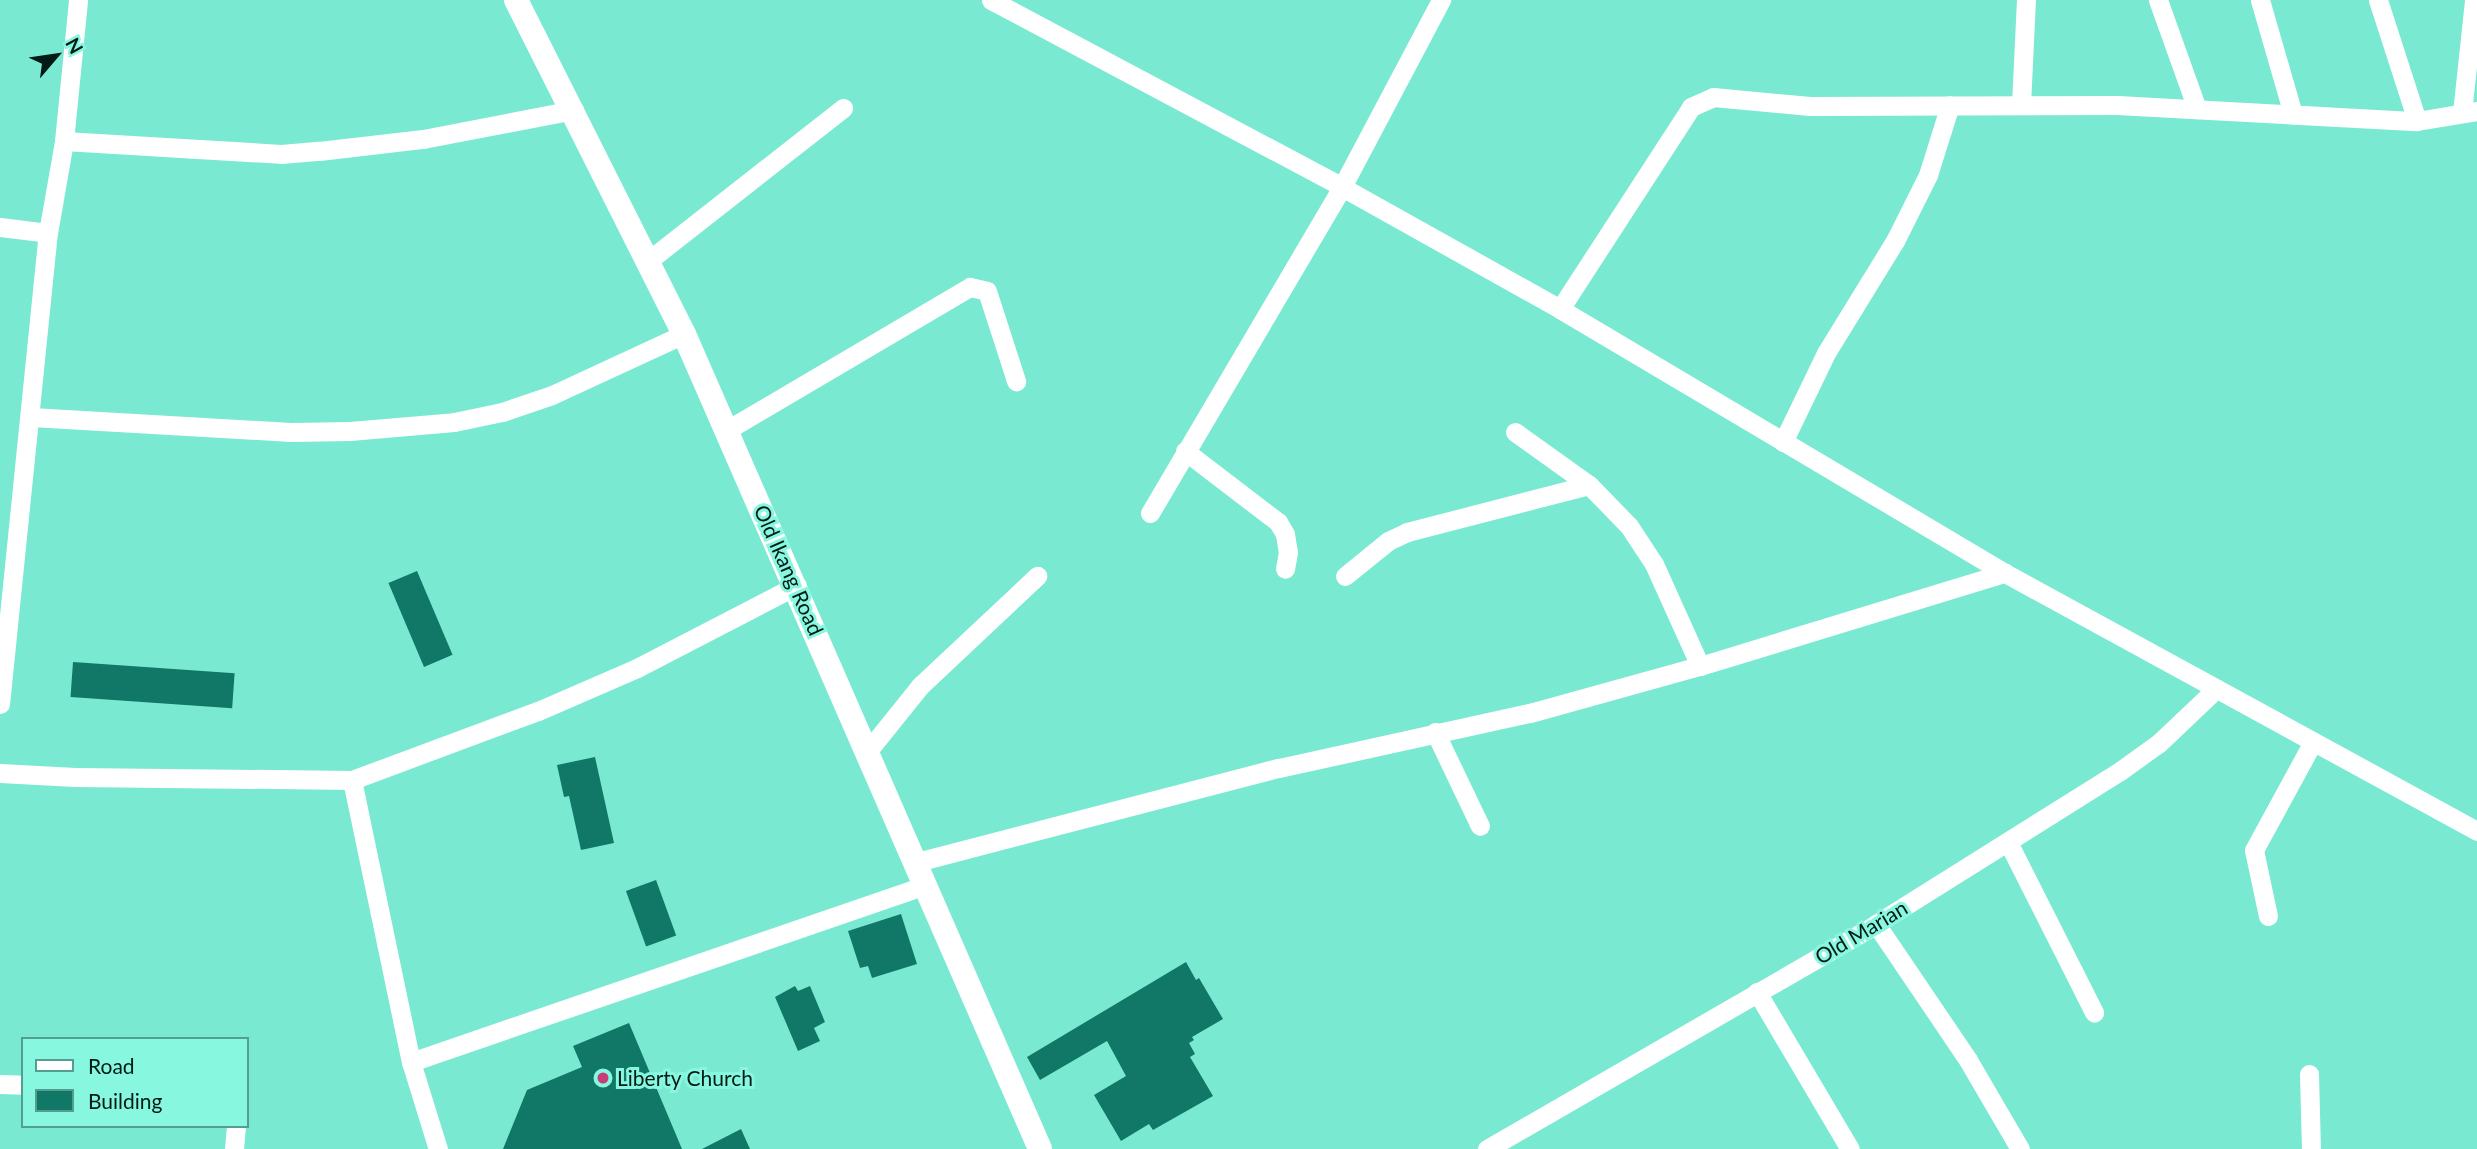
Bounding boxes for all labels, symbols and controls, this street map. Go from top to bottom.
north arrow [21,21,91,91]
text: N [61,34,88,58]
street label: Old Ikang Road [749,501,829,639]
street label: Old Marian [1810,895,1912,969]
legend [21,1037,248,1128]
text: Road [88,1053,135,1078]
place label: Liberty Church [617,1065,753,1091]
marker: Liberty Church [595,1070,611,1086]
text: Building [88,1088,163,1113]

